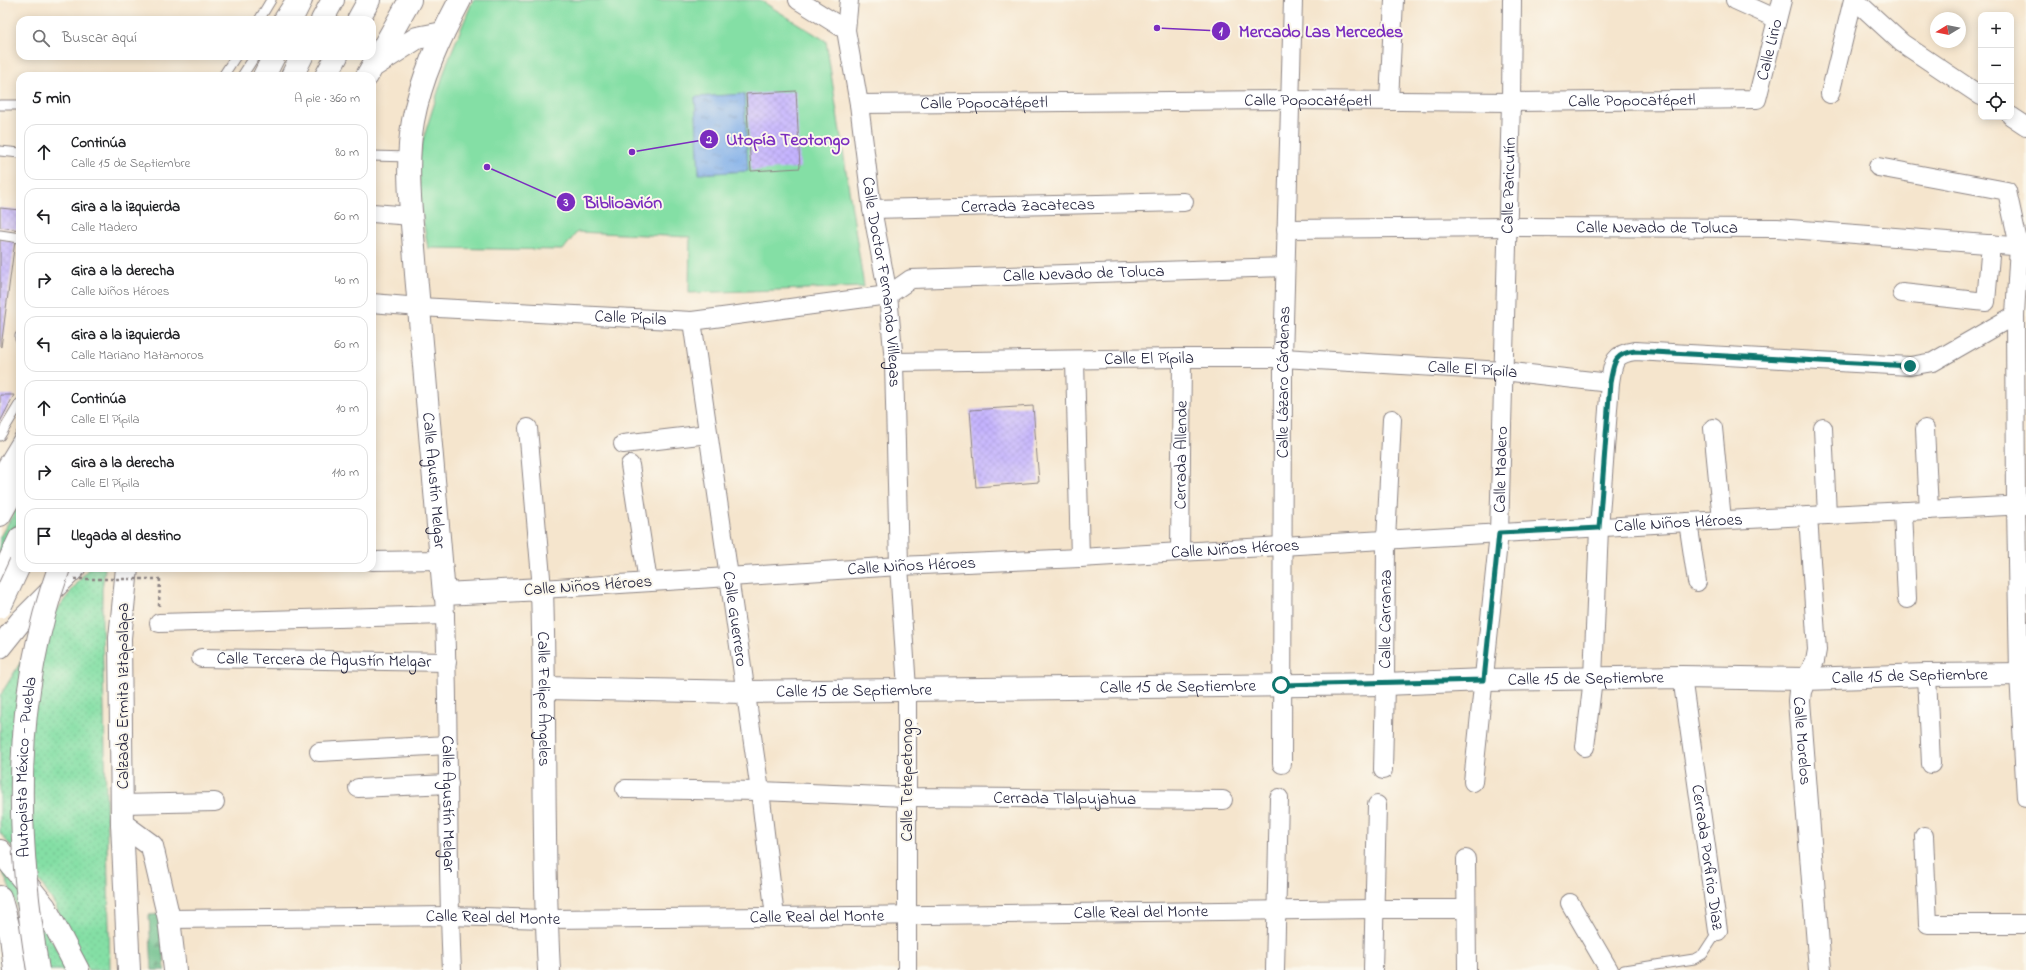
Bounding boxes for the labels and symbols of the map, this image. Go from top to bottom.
north arrow [1930,12,1966,48]
callout: Mercado Las Mercedes [1211,16,1411,46]
street label: Calle Lirio [1750,16,1789,83]
text: Mercado Las Mercedes [1239,20,1403,46]
text: 1 [1219,23,1223,41]
street label: Calle Popocatépetl [1244,87,1372,113]
street label: Calle Popocatépetl [1568,87,1696,114]
street label: Calle Popocatépetl [920,90,1048,116]
callout: Utopía Teotongo [699,124,858,154]
text: Utopía Teotongo [726,128,850,155]
text: 2 [705,131,712,149]
street label: Calle Paricutín [1495,137,1523,234]
street label: Calle Doctor Fernando Villegas [856,175,907,388]
callout: Biblioavión [556,187,670,217]
text: Biblioavión [583,191,662,217]
street label: Cerrada Zacatecas [961,192,1095,220]
text: 3 [563,194,569,212]
street label: Calle Nevado de Toluca [1576,215,1738,240]
street label: Calle Nevado de Toluca [1002,258,1165,289]
street label: Calle Pípila [594,304,667,332]
street label: Calle Lázaro Cárdenas [1270,305,1297,458]
street label: Calle El Pípila [1104,346,1194,372]
street label: Calle El Pípila [1427,354,1519,385]
route end [1901,357,1919,375]
street label: Cerrada Allende [1168,400,1194,510]
street label: Calle Agustín Melgar [416,411,453,550]
street label: Calle Madero [1487,425,1514,513]
street label: Calle Niños Héroes [1613,507,1743,539]
street label: Calle Niños Héroes [1170,533,1300,565]
street label: Calle Niños Héroes [847,550,976,582]
street label: Calle Niños Héroes [523,569,653,603]
street label: Calle Guerrero [716,569,754,669]
street label: Calle Carranza [1373,569,1398,669]
street label: Calzada Ermita Iztapalapa [111,603,136,789]
street label: Calle Felipe Ángeles [530,631,557,767]
street label: Calle Tercera de Agustín Melgar [216,646,432,676]
street label: Calle 15 de Septiembre [1831,662,1988,691]
street label: Calle 15 de Septiembre [1508,665,1664,692]
street label: Calle 15 de Septiembre [1100,673,1257,700]
street label: Autopista México - Puebla [9,675,43,858]
route start [1272,676,1290,694]
street label: Calle 15 de Septiembre [776,677,933,704]
street label: Calle Morelos [1786,696,1818,786]
street label: Calle Tetepetongo [895,718,922,842]
street label: Calle Agustín Melgar [433,735,462,873]
street label: Cerrada Porfirio Díaz [1685,783,1730,933]
street label: Cerrada Tlalpujahua [993,785,1136,812]
street label: Calle Real del Monte [1073,899,1209,926]
street label: Calle Real del Monte [749,903,885,930]
street label: Calle Real del Monte [426,904,561,932]

